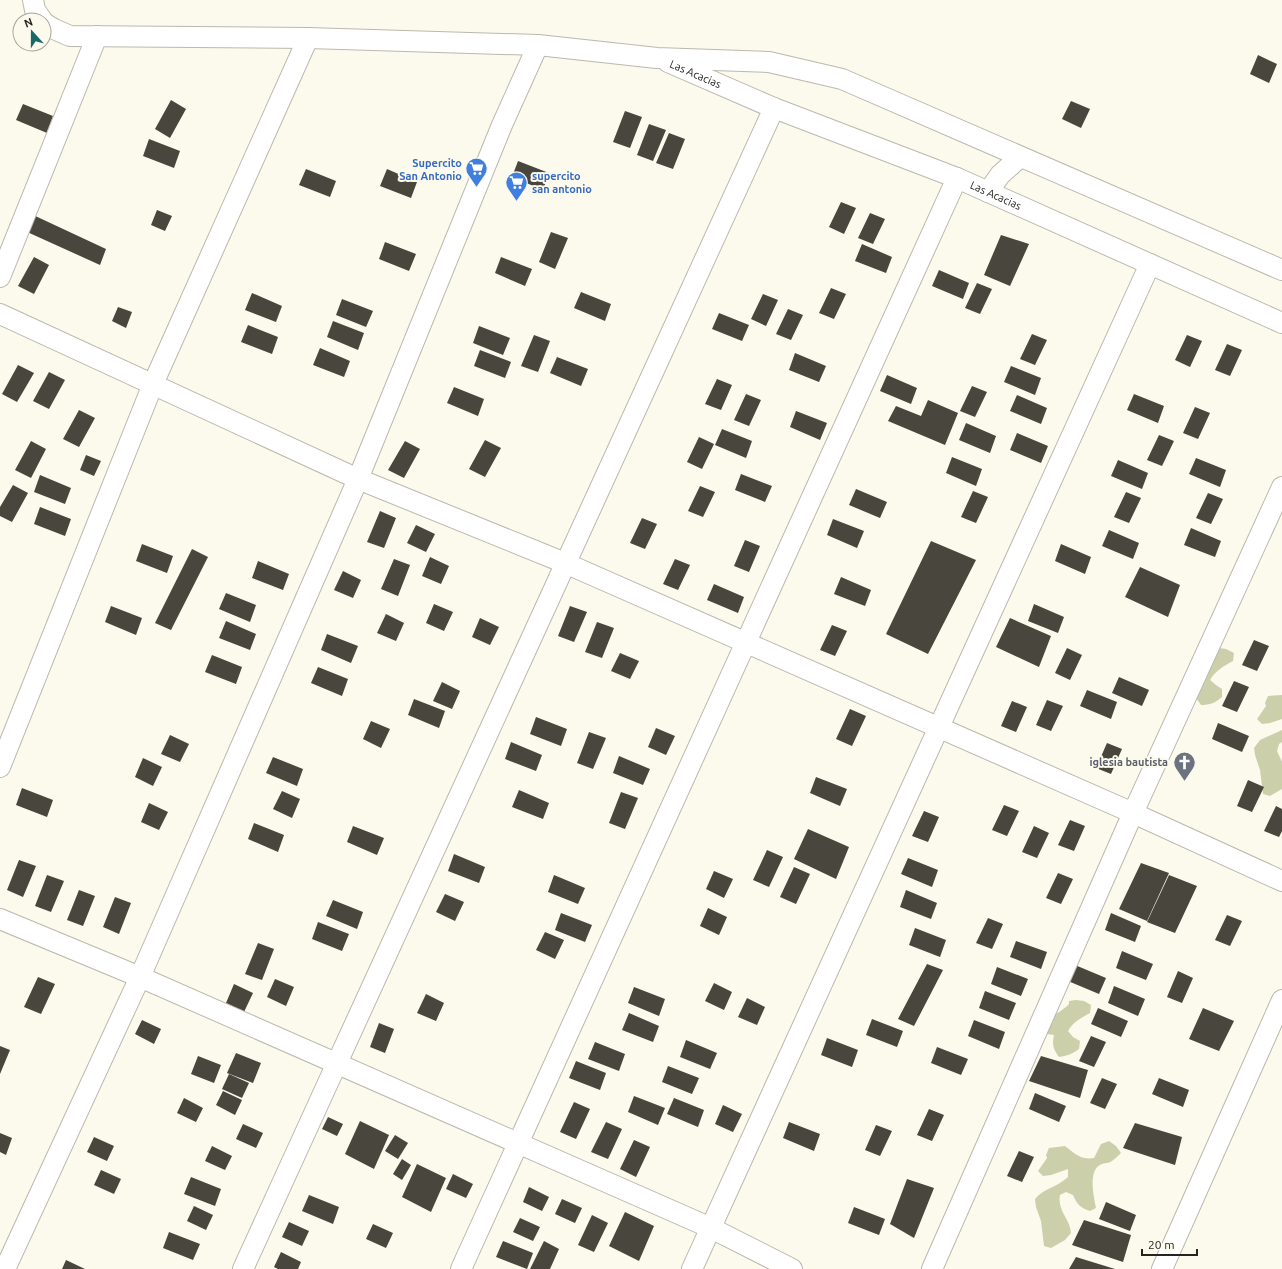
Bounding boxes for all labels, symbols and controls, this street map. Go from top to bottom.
north arrow [12,12,52,52]
text: N [22,16,34,30]
street label: Las Acacias [668,58,723,90]
supermarket icon: Supercito San Antonio [464,156,490,189]
place label: Supercito San Antonio [399,157,462,182]
supermarket icon: supercito san antonio [504,169,530,202]
place label: supercito san antonio [532,170,592,195]
street label: Las Acacias [968,179,1023,212]
church icon: iglesia bautista [1171,749,1197,782]
place label: iglesia bautista [1089,756,1168,768]
scale bar [1142,1231,1197,1257]
text: 20 m [1148,1238,1175,1251]

